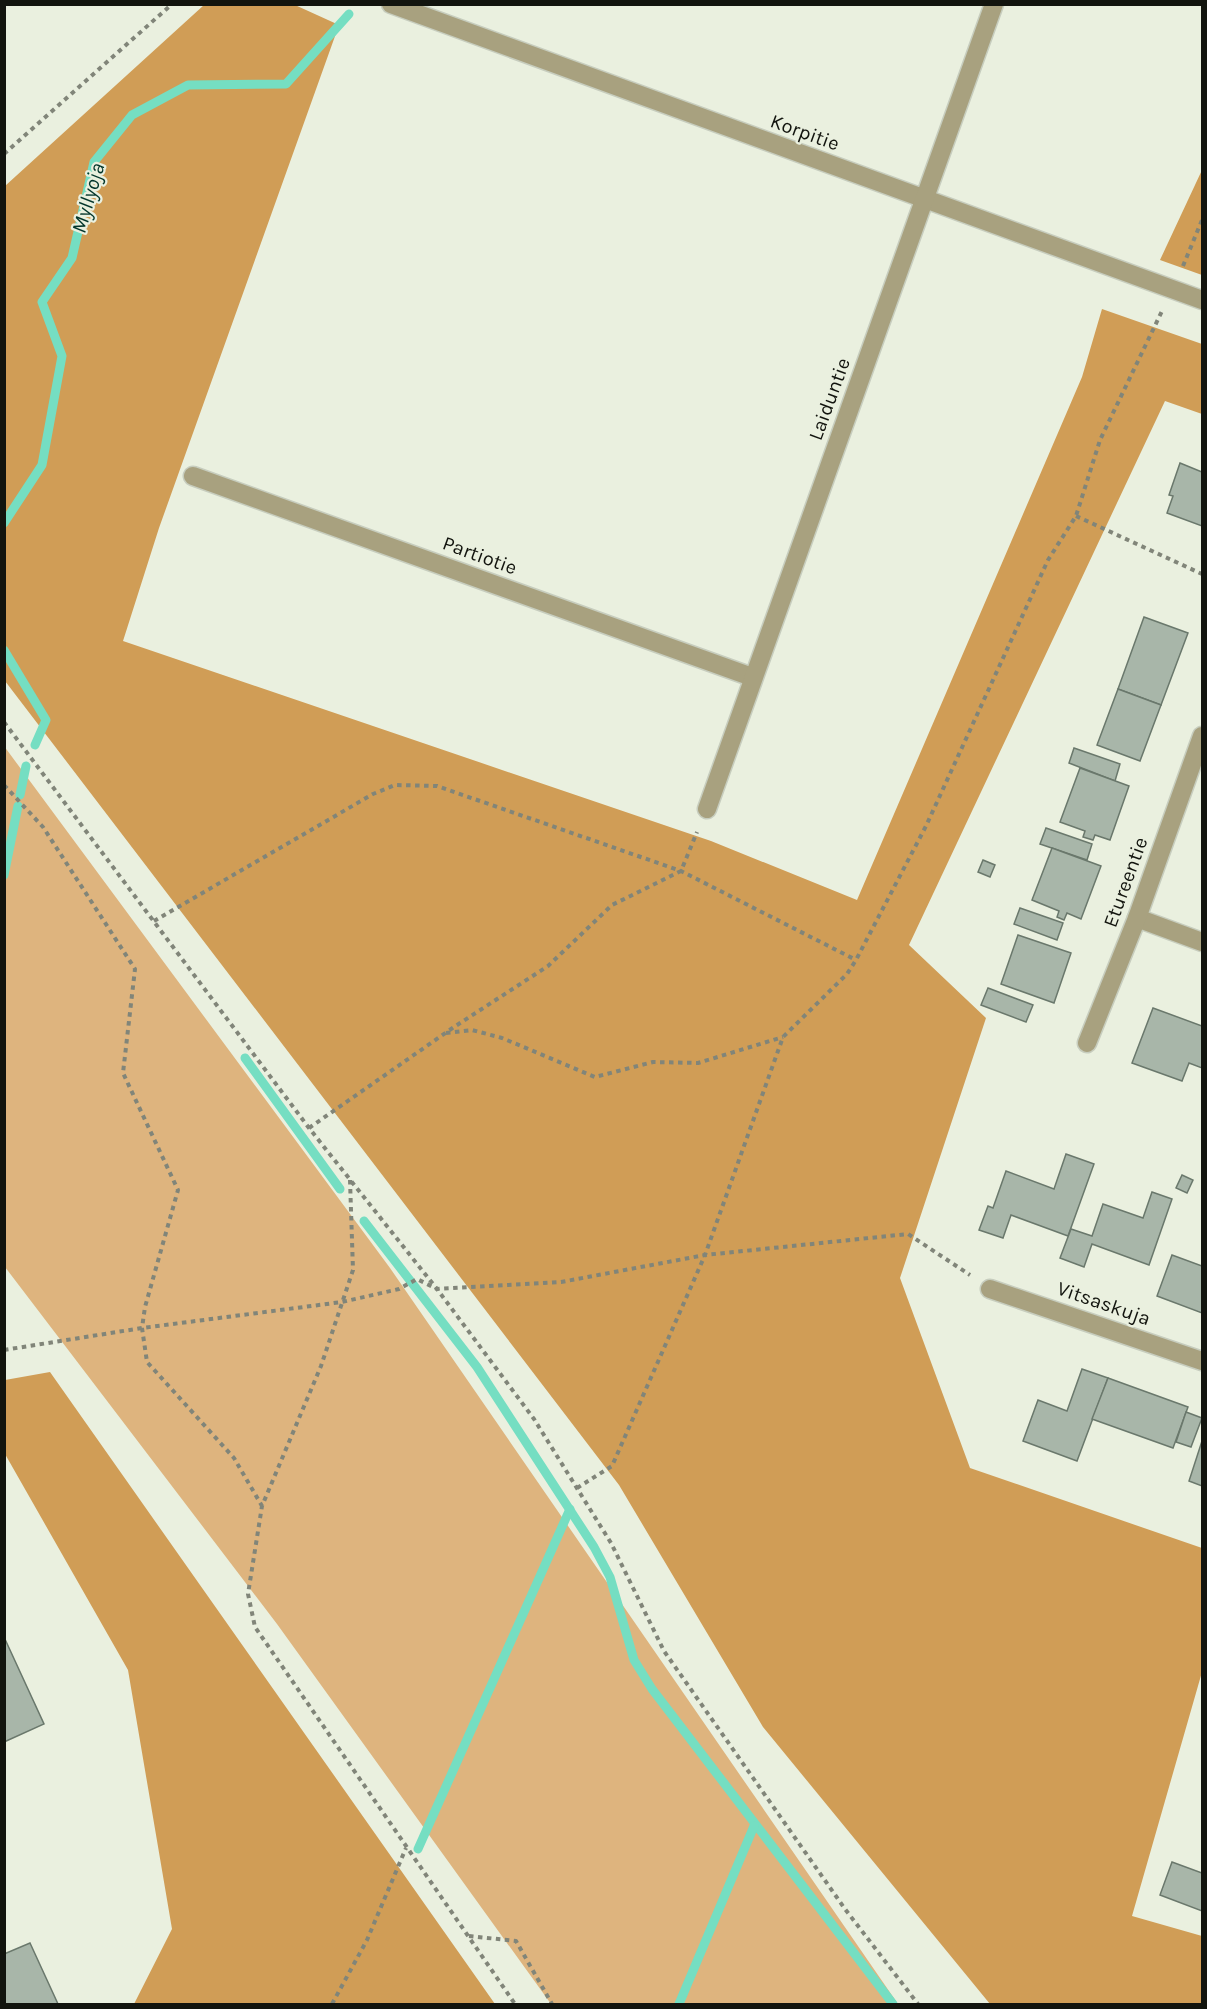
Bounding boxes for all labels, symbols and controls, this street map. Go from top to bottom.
street label: Korpitie [767,109,842,156]
water label: Myllyoja [67,160,109,236]
street label: Laiduntie [804,355,855,444]
street label: Partiotie [439,531,520,580]
street label: Etureentie [1099,834,1152,930]
street label: Vitsaskuja [1054,1277,1154,1330]

